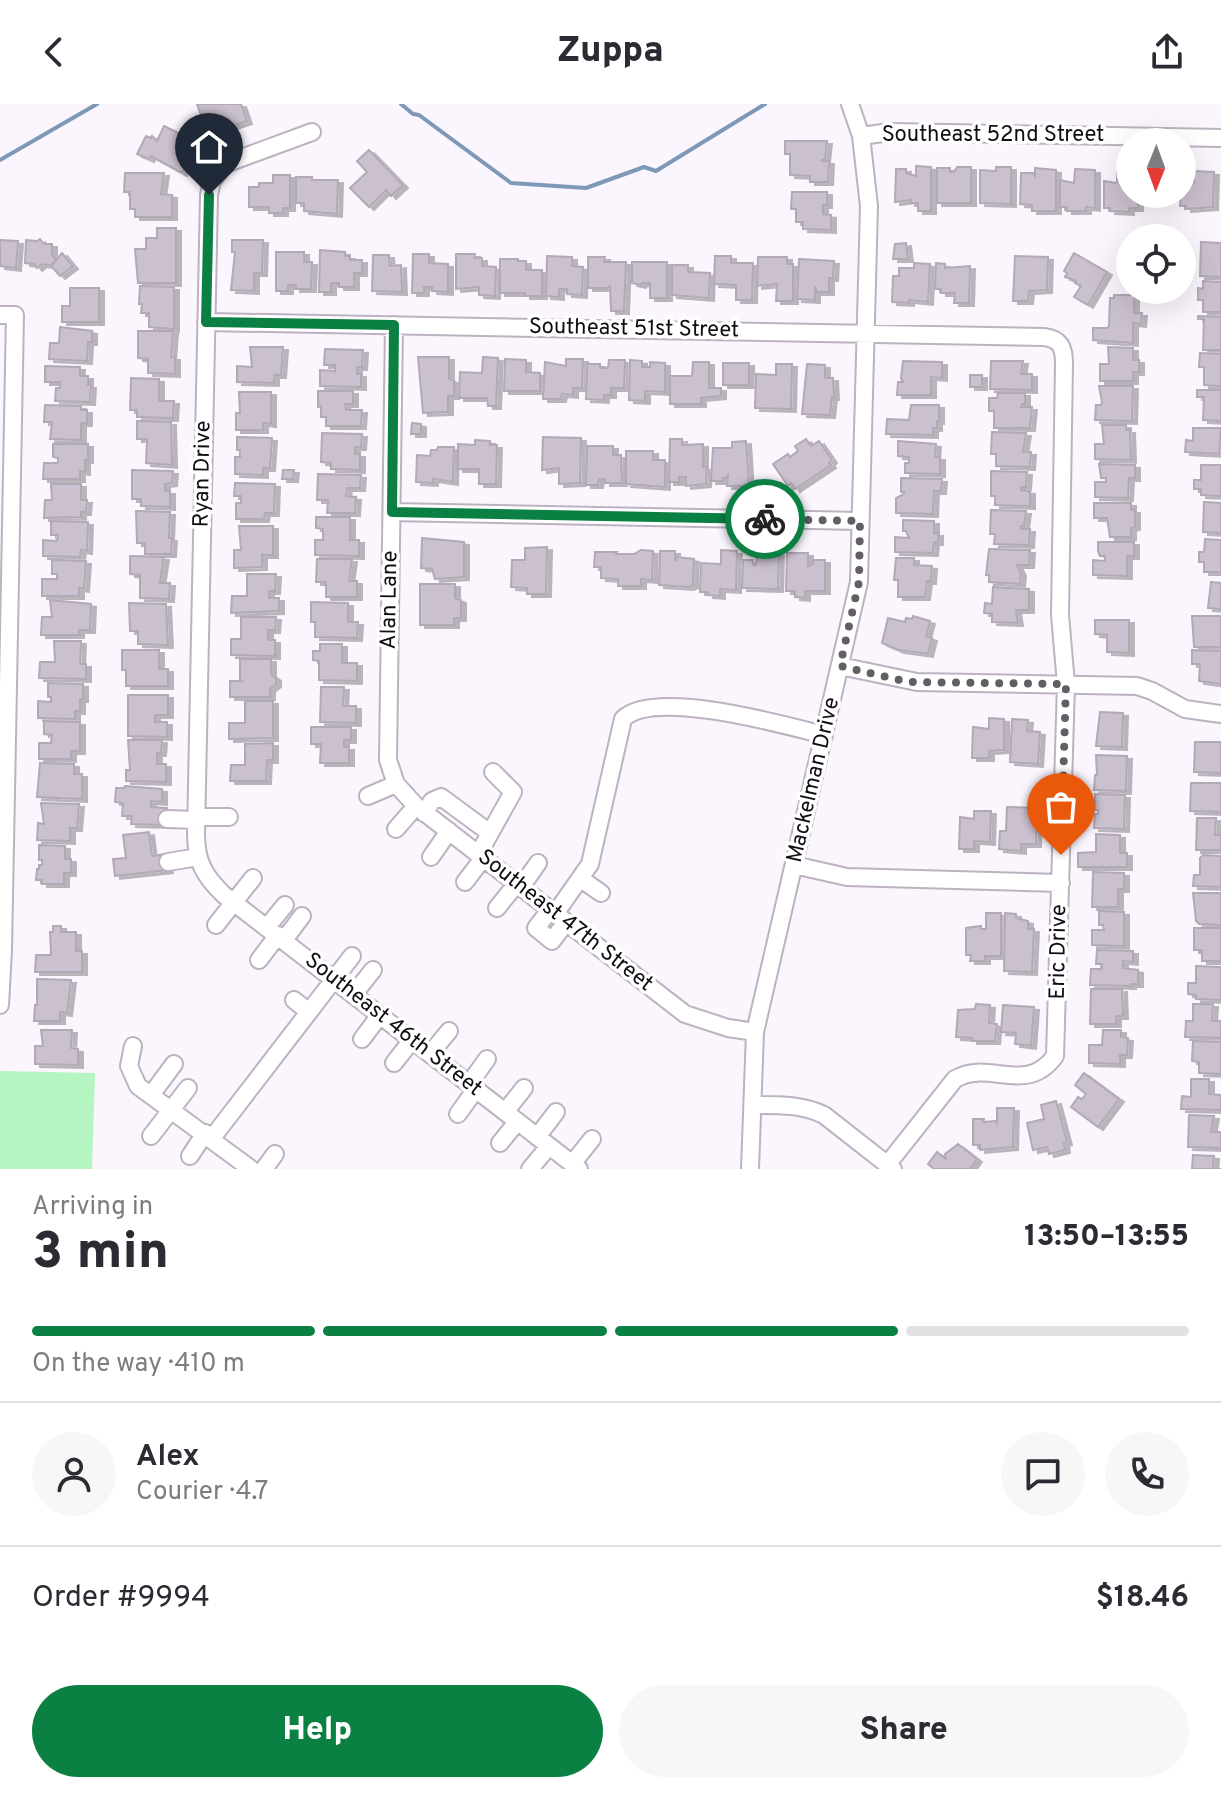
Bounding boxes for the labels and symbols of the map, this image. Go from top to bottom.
pin [175,113,243,195]
street label: Southeast 52nd Street [882,122,1104,149]
north arrow [1116,128,1196,208]
street label: Southeast 51st Street [529,314,739,344]
street label: Ryan Drive [189,420,217,528]
courier [725,479,805,559]
street label: Alan Lane [376,550,404,650]
street label: Mackelman Drive [782,695,846,865]
pin [1027,773,1095,855]
street label: Southeast 47th Street [472,844,658,998]
street label: Eric Drive [1045,904,1073,1000]
street label: Southeast 46th Street [299,947,487,1103]

